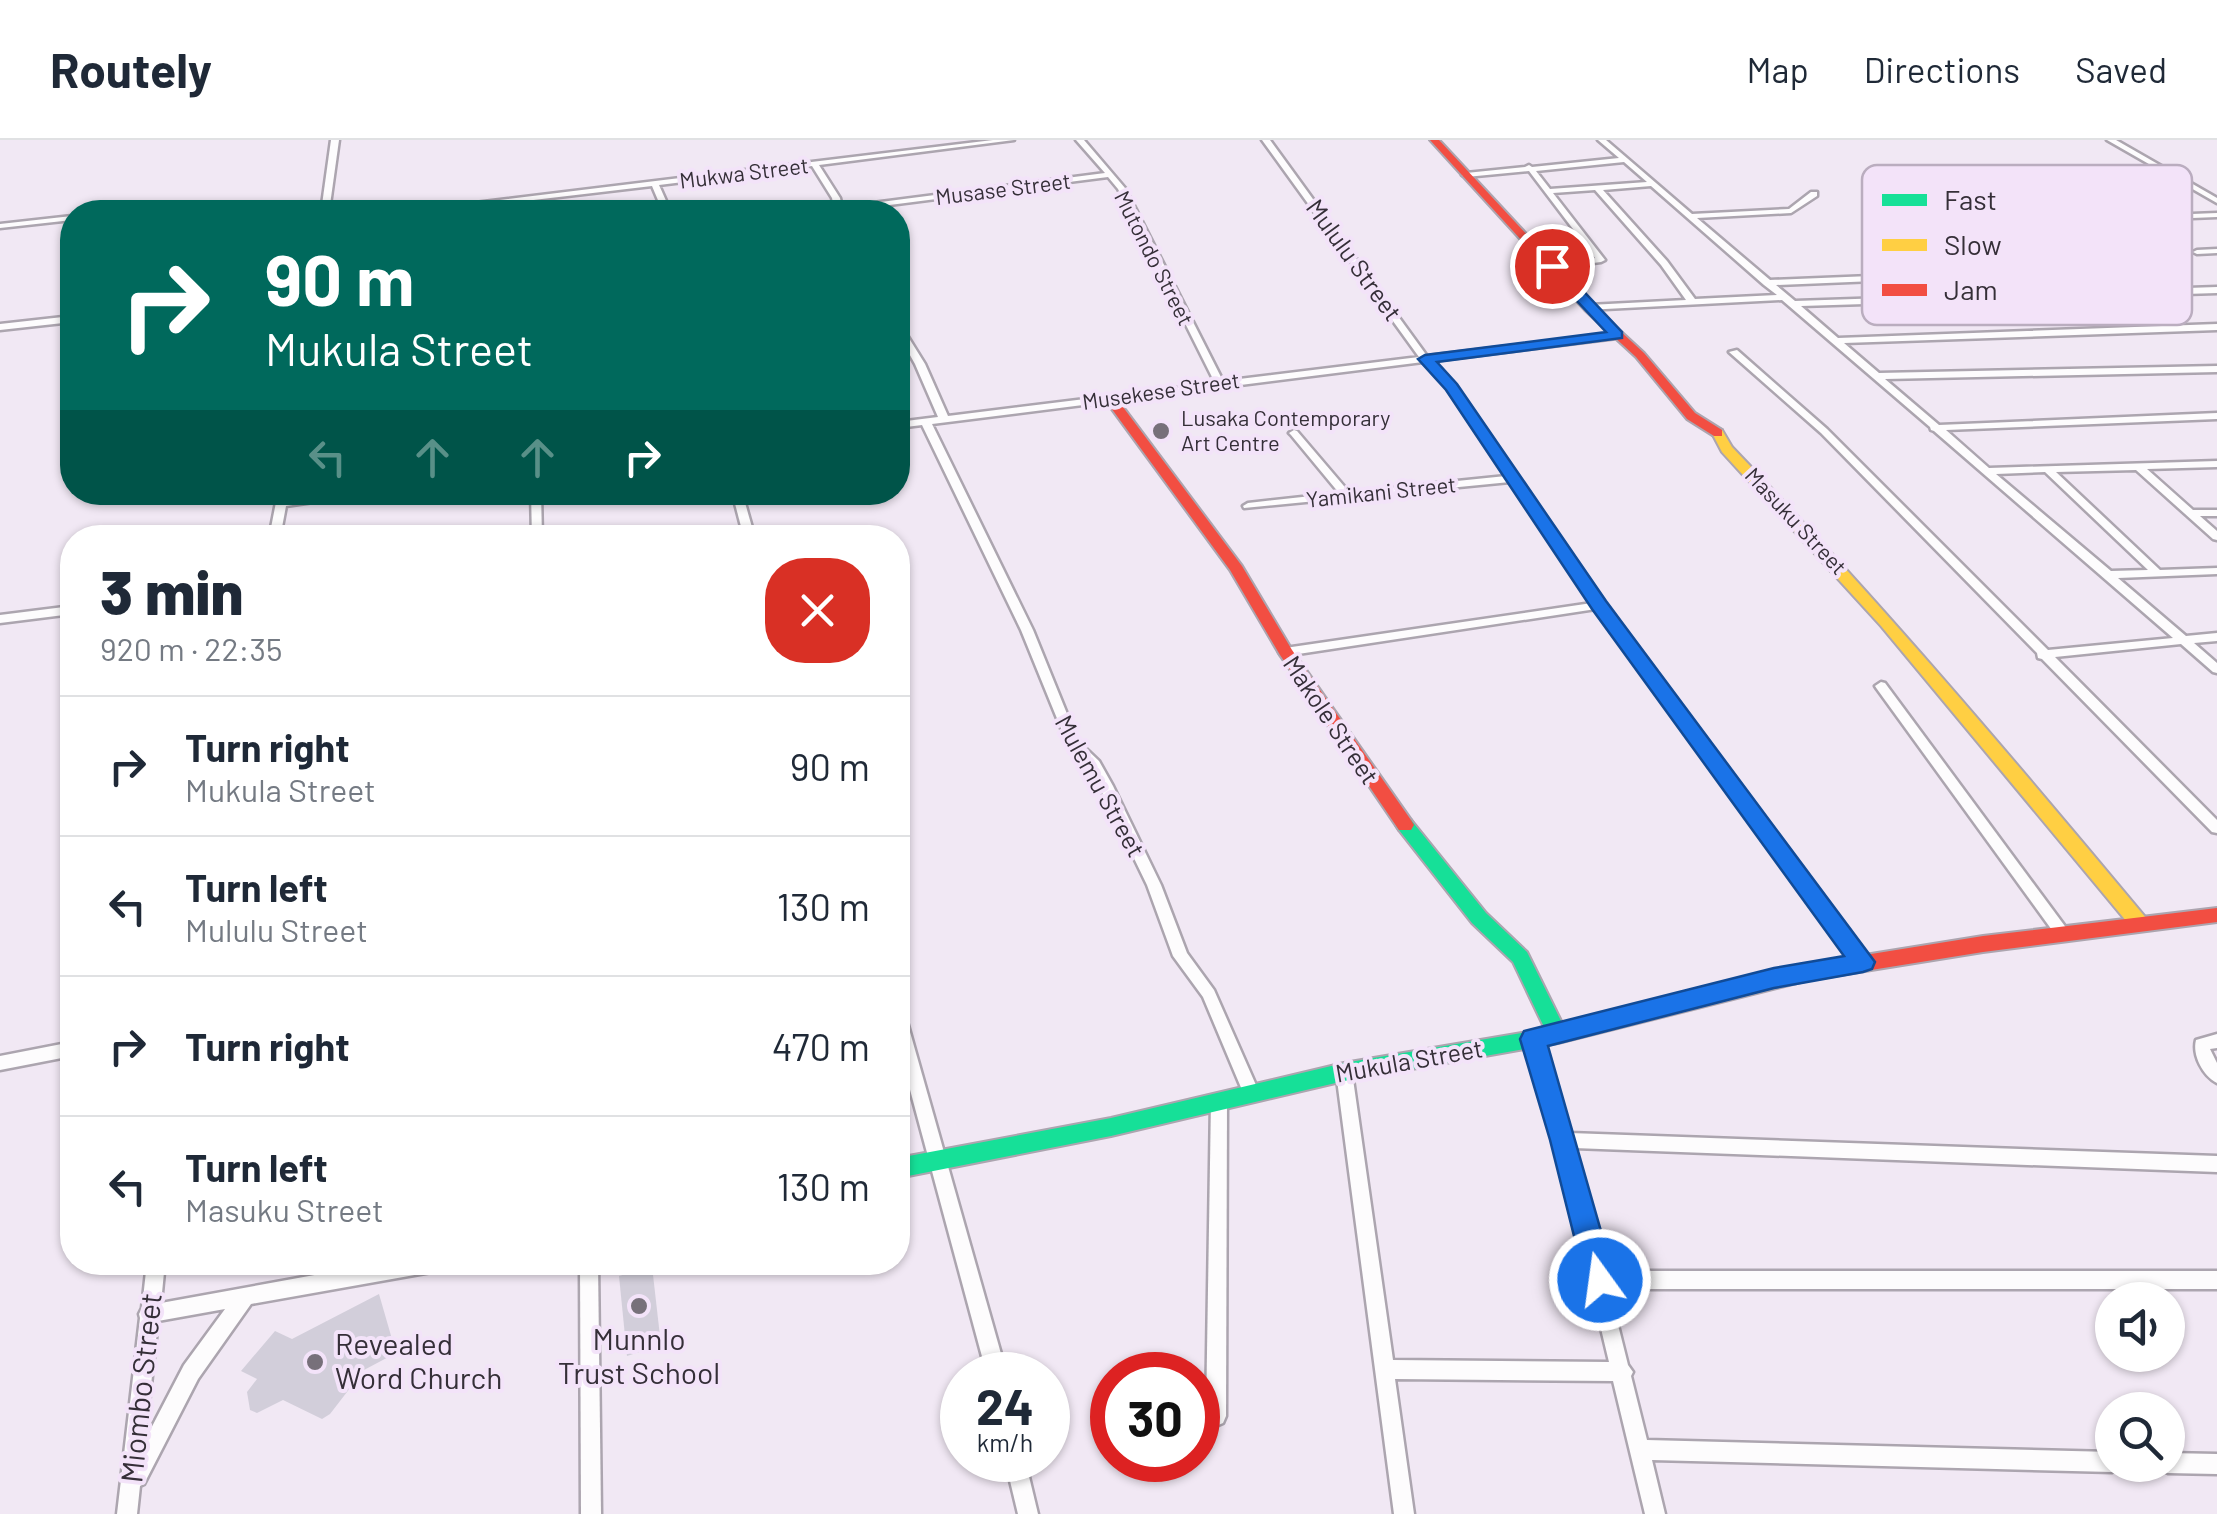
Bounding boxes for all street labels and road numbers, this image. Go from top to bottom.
street label: Mukwa Street [678,151,810,193]
street label: Musase Street [934,167,1072,209]
street label: Mutondo Street [1110,186,1200,329]
street label: Mululu Street [1301,193,1409,326]
street label: Musekese Street [1080,366,1241,414]
street label: Masuku Street [1741,461,1853,579]
street label: Yamikani Street [1305,470,1457,512]
street label: Makole Street [1278,649,1386,789]
street label: Mulemu Street [1050,709,1152,862]
street label: Mukula Street [1333,1032,1485,1088]
street label: Miombo Street [112,1291,168,1484]

